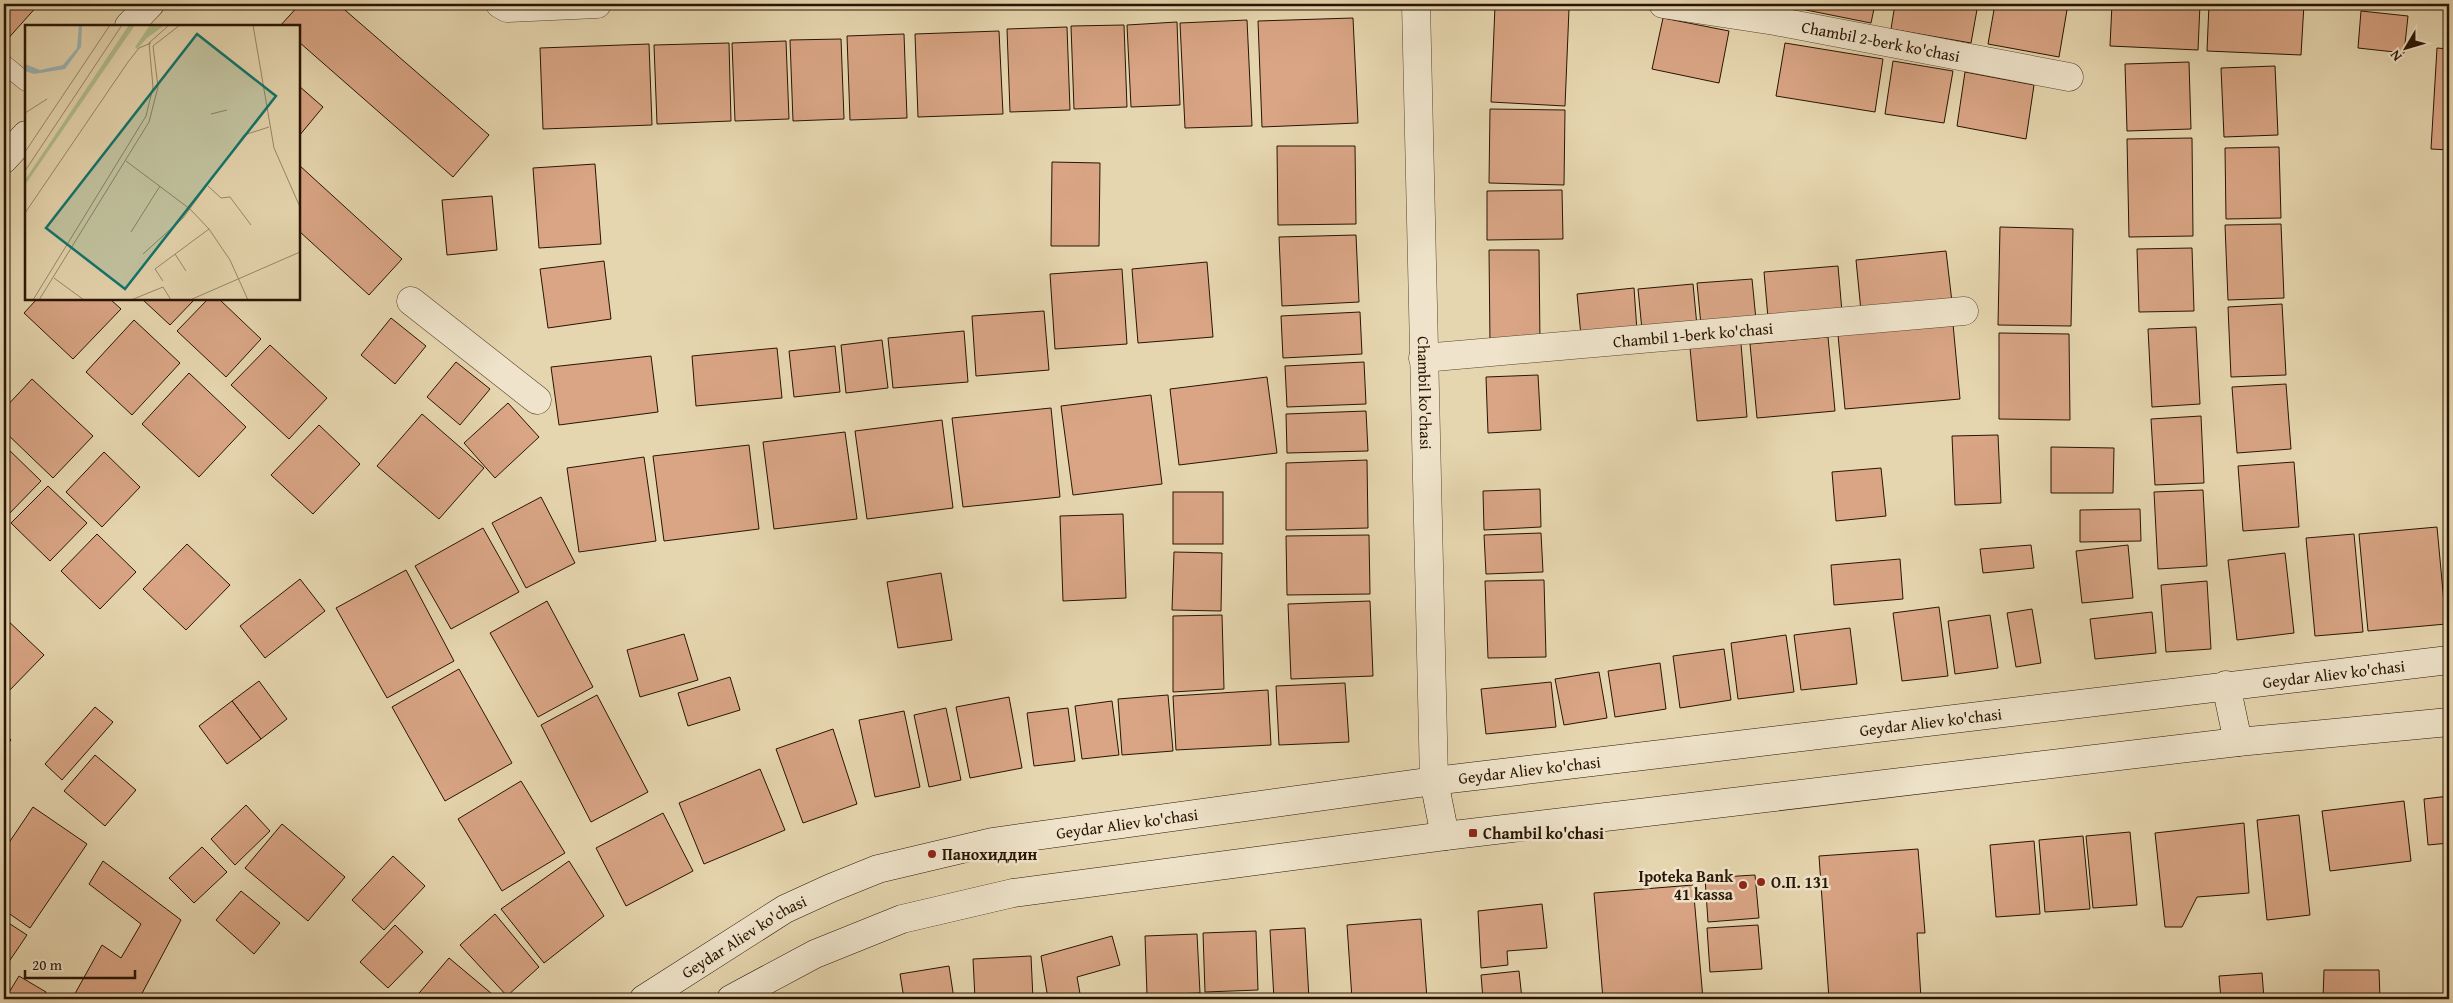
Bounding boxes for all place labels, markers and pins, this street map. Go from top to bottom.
place label: Chambil ko'chasi [1483,821,1604,845]
marker: Chambil ko'chasi [1467,827,1479,839]
place label: Панохиддин [942,842,1037,866]
marker: Панохиддин [926,848,938,860]
place label: Ipoteka Bank 41 kassa [1639,864,1734,906]
place label: О.П. 131 [1771,870,1829,894]
marker: О.П. 131 [1755,876,1767,888]
marker: Ipoteka Bank 41 kassa [1737,879,1749,891]

